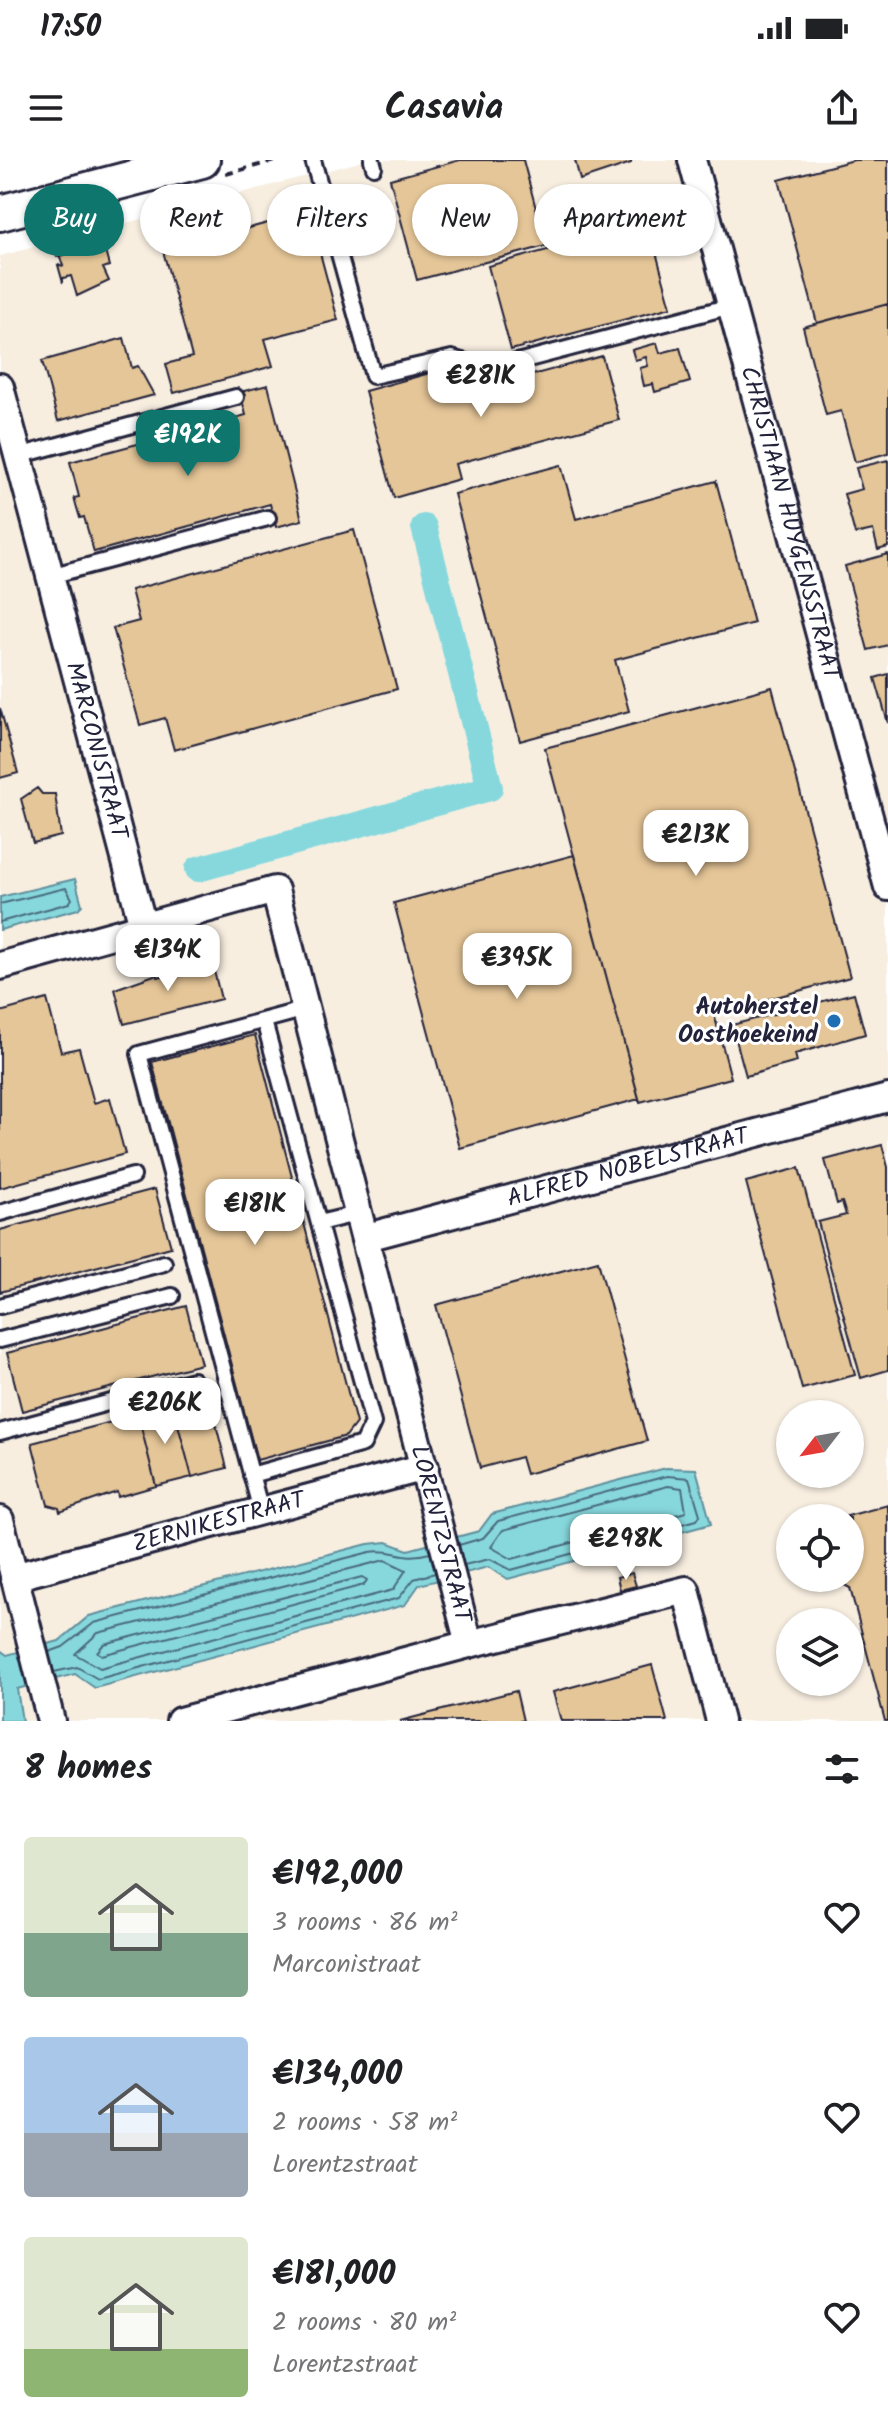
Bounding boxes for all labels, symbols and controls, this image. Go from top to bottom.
text: 17:50 [40,4,101,52]
text: Casavia [385,80,503,137]
icon: menu [24,86,68,130]
icon: share [820,86,864,130]
chip: Buy [24,184,124,256]
chip: Rent [140,184,251,256]
chip: Filters [267,184,396,256]
chip: New [412,184,518,256]
chip: Apartment [534,184,715,256]
pin: €281K [425,351,537,419]
text: €281K [446,356,516,398]
street label: CHRISTIAAN HUYGENSSTRAAT [729,362,851,686]
pin: €192K [132,410,244,478]
text: €192K [154,415,222,457]
street label: MARCONISTRAAT [54,657,139,845]
pin: €213K [640,810,752,878]
text: €213K [661,815,731,857]
pin: €134K [112,925,224,993]
text: €134K [134,930,202,972]
pin: €395K [461,933,573,1001]
text: €395K [481,938,553,980]
place label: Autoherstel Oosthoekeind [678,988,819,1055]
marker: Autoherstel Oosthoekeind [825,1012,843,1030]
street label: ALFRED NOBELSTRAAT [503,1116,755,1218]
pin: €181K [199,1179,311,1247]
text: €181K [223,1184,287,1226]
pin: €206K [109,1378,221,1446]
text: €206K [128,1383,202,1425]
north arrow [776,1400,864,1488]
map controls [776,1400,864,1696]
street label: LORENTZSTRAAT [399,1441,483,1629]
street label: ZERNIKESTRAAT [128,1480,311,1564]
button: locate [776,1504,864,1592]
pin: €298K [570,1514,682,1582]
text: €298K [588,1519,664,1561]
button: layers [776,1608,864,1696]
text: 8 homes [24,1742,152,1796]
icon: filters [820,1747,864,1791]
text: €192,000 [272,1848,402,1902]
icon: home [88,1869,184,1965]
icon: heart [820,1895,864,1939]
text: 3 rooms · 86 m² [272,1902,457,1944]
text: Marconistraat [272,1944,421,1986]
text: €134,000 [272,2048,402,2102]
icon: home [88,2069,184,2165]
icon: heart [820,2095,864,2139]
text: 2 rooms · 58 m² [272,2102,457,2144]
text: Lorentzstraat [272,2144,418,2186]
text: €181,000 [272,2248,395,2302]
icon: home [88,2269,184,2365]
icon: heart [820,2295,864,2339]
text: 2 rooms · 80 m² [272,2302,456,2344]
text: Lorentzstraat [272,2344,418,2386]

